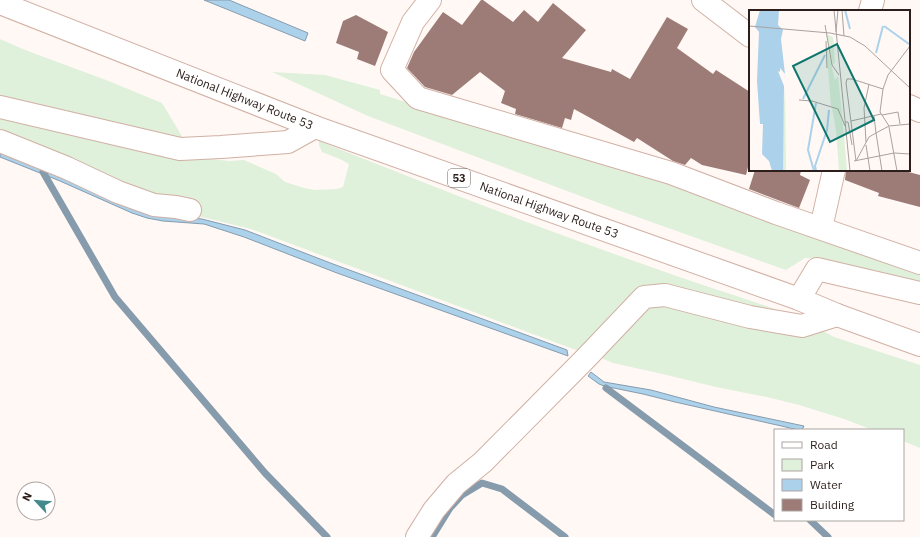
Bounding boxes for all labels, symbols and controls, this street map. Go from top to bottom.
inset map [749,10,910,171]
street label: National Highway Route 53 [174,65,316,133]
road number: 53 [448,169,470,187]
street label: National Highway Route 53 [478,178,621,241]
legend [774,429,904,521]
text: Road [810,437,838,452]
text: Park [810,457,835,472]
text: Water [810,477,843,492]
north arrow [16,481,56,521]
text: N [19,490,35,503]
text: Building [810,497,855,512]

